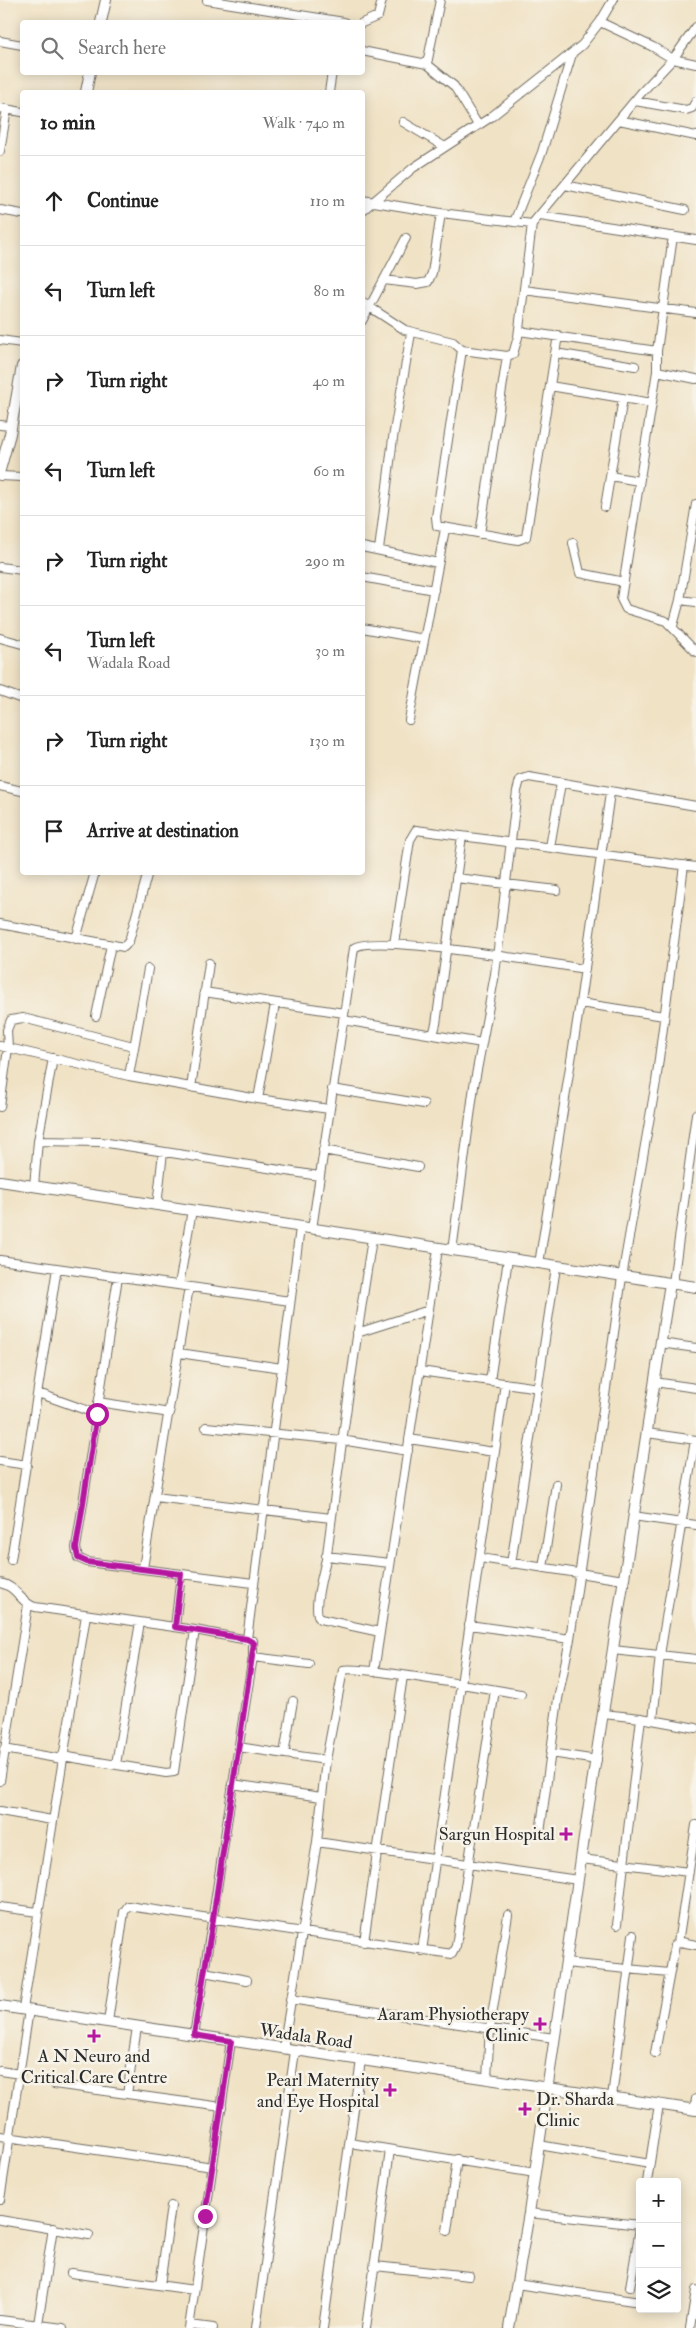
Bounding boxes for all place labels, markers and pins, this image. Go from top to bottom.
place label: Sargun Hospital [439,1823,555,1846]
marker: Sargun Hospital [559,1827,573,1841]
place label: Aaram Physiotherapy Clinic [376,2003,530,2047]
marker: Aaram Physiotherapy Clinic [533,2017,547,2031]
marker: A N Neuro and Critical Care Centre [87,2029,101,2043]
place label: A N Neuro and Critical Care Centre [21,2045,168,2089]
place label: Pearl Maternity and Eye Hospital [257,2069,380,2113]
marker: Pearl Maternity and Eye Hospital [383,2083,397,2097]
place label: Dr. Sharda Clinic [536,2088,615,2132]
marker: Dr. Sharda Clinic [518,2102,532,2116]

